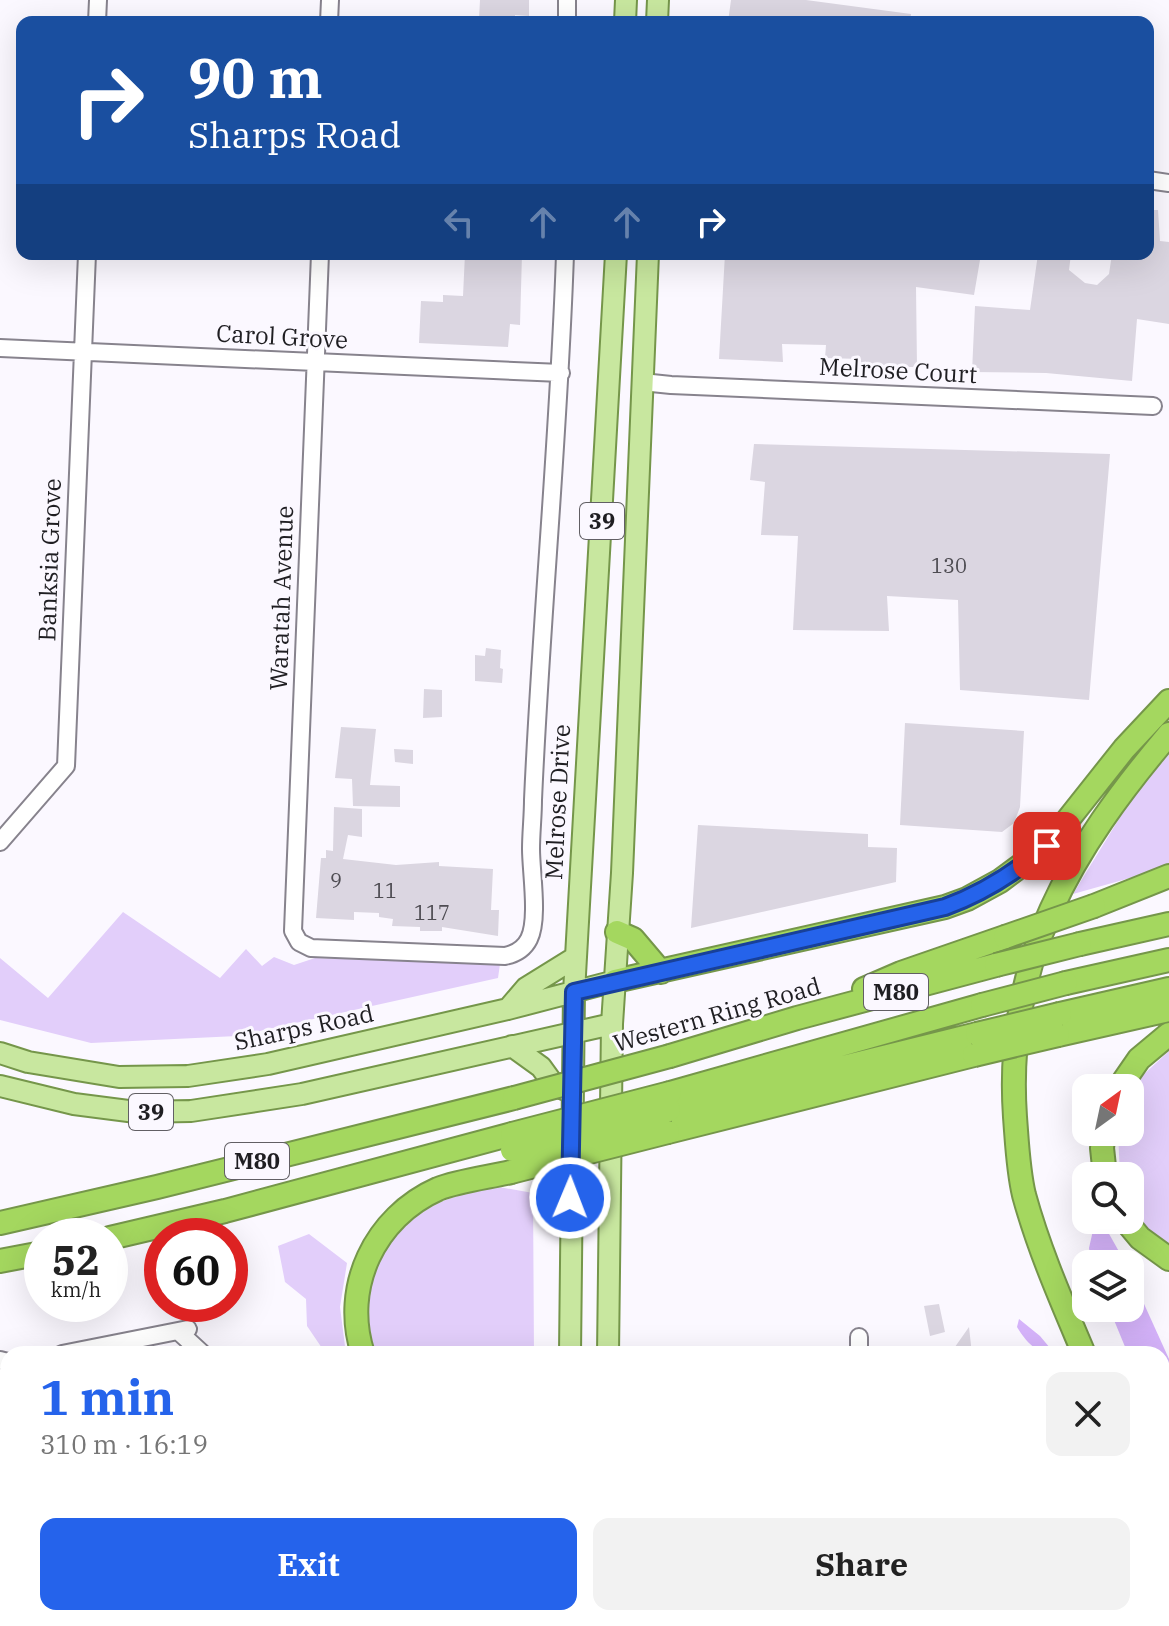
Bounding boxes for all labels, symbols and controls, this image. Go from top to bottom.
text: 90 m [188,41,323,113]
icon: right [56,48,160,152]
text: Sharps Road [188,111,401,158]
icon: left [437,200,481,244]
icon: ahead [521,200,565,244]
icon: ahead [605,200,649,244]
icon: right [689,200,733,244]
street label: Carol Grove [215,317,349,355]
street label: Melrose Court [818,350,978,390]
street label: Banksia Grove [30,478,68,642]
road number: 39 [580,503,624,539]
street label: Waratah Avenue [262,505,300,691]
house number: 130 [931,552,967,579]
street label: Melrose Drive [537,723,577,881]
pin [1013,812,1081,880]
icon: arrive [1025,824,1069,868]
house number: 9 [330,867,342,894]
house number: 11 [373,877,397,904]
house number: 117 [414,899,450,926]
street label: Western Ring Road [609,969,824,1059]
road number: M80 [864,974,928,1010]
street label: Sharps Road [231,997,377,1057]
north arrow [1072,1074,1144,1146]
map controls [1072,1074,1144,1322]
road number: 39 [129,1094,173,1130]
road number: M80 [225,1143,289,1179]
position arrow [528,1156,612,1240]
button: search [1072,1162,1144,1234]
speed limit sign: 60 [144,1218,248,1322]
text: 52 [52,1234,100,1286]
button: layers [1072,1250,1144,1322]
text: km/h [51,1276,101,1303]
text: 1 min [40,1366,174,1428]
button: close [1046,1372,1130,1456]
text: 310 m · 16:19 [40,1427,208,1461]
button: Exit [40,1518,577,1610]
button: Share [593,1518,1130,1610]

